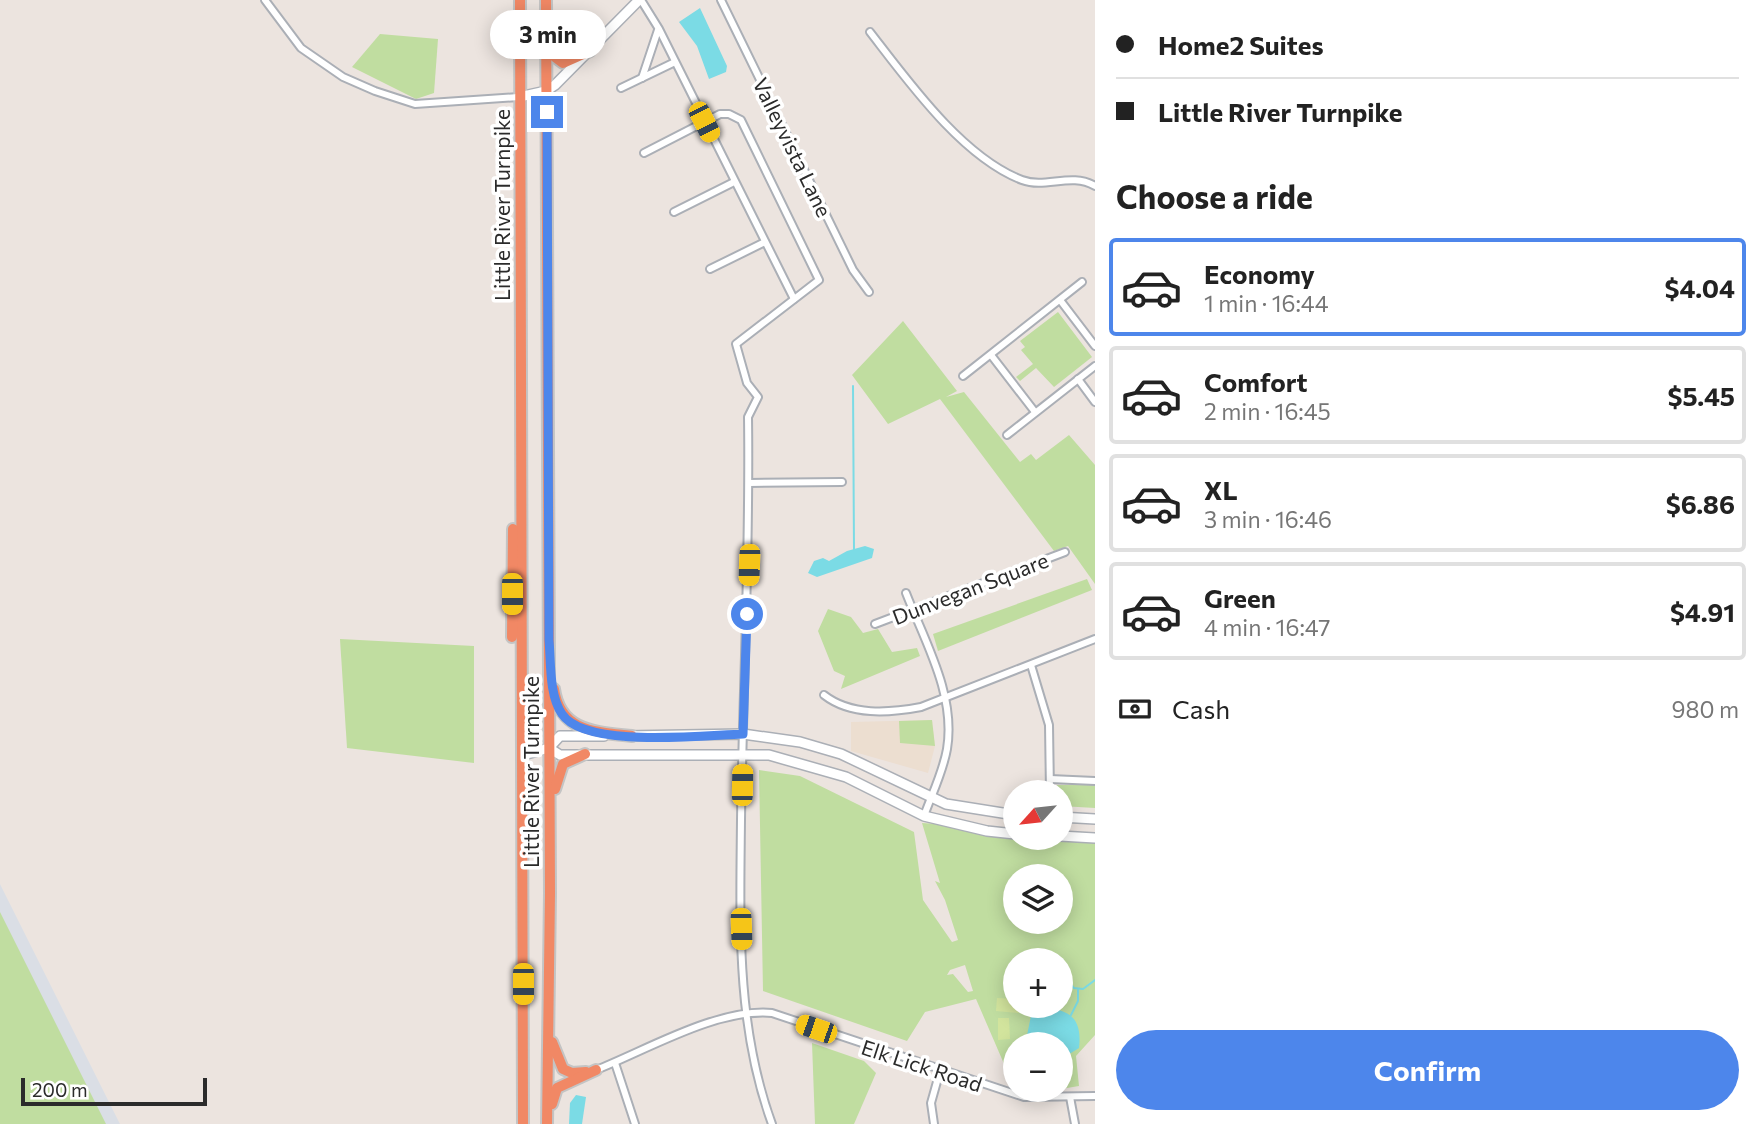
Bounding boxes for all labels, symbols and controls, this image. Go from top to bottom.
callout: 3 min [489,10,605,60]
text: 3 min [519,20,577,48]
text: Home2 Suites [1158,29,1324,60]
street label: Valleyvista Lane [748,73,838,221]
route end [531,96,563,128]
text: Little River Turnpike [1158,96,1403,127]
car [686,99,723,145]
street label: Little River Turnpike [489,109,514,301]
text: Choose a ride [1116,176,1313,216]
icon: car [1120,256,1183,319]
text: Economy [1204,258,1315,289]
text: $4.04 [1664,272,1735,303]
text: 1 min · 16:44 [1204,289,1328,317]
icon: car [1120,364,1183,427]
text: Comfort [1204,366,1307,397]
text: $5.45 [1667,380,1735,411]
text: 2 min · 16:45 [1204,397,1331,425]
icon: car [1120,472,1183,535]
text: XL [1204,474,1238,505]
text: $6.86 [1666,488,1735,519]
text: 3 min · 16:46 [1204,505,1332,533]
car [738,544,761,586]
street label: Dunvegan Square [888,547,1052,629]
car [502,573,523,615]
icon: car [1120,580,1183,643]
text: Green [1204,582,1276,613]
text: $4.91 [1670,596,1735,627]
route start [731,598,763,630]
text: 4 min · 16:47 [1204,613,1330,641]
street label: Little River Turnpike [518,676,543,868]
icon: cash [1116,690,1154,728]
text: Cash [1172,693,1230,724]
text: 980 m [1672,695,1739,723]
car [732,764,753,806]
north arrow [1003,780,1073,850]
map controls [1003,780,1073,1102]
button: layers [1003,864,1073,934]
car [730,908,753,950]
button: + [1003,948,1073,1018]
car [513,963,534,1005]
car [793,1012,840,1046]
button: Confirm [1116,1030,1739,1110]
button: − [1003,1032,1073,1102]
street label: Elk Lick Road [858,1034,986,1096]
scale bar [21,1075,206,1107]
text: 200 m [32,1078,88,1101]

